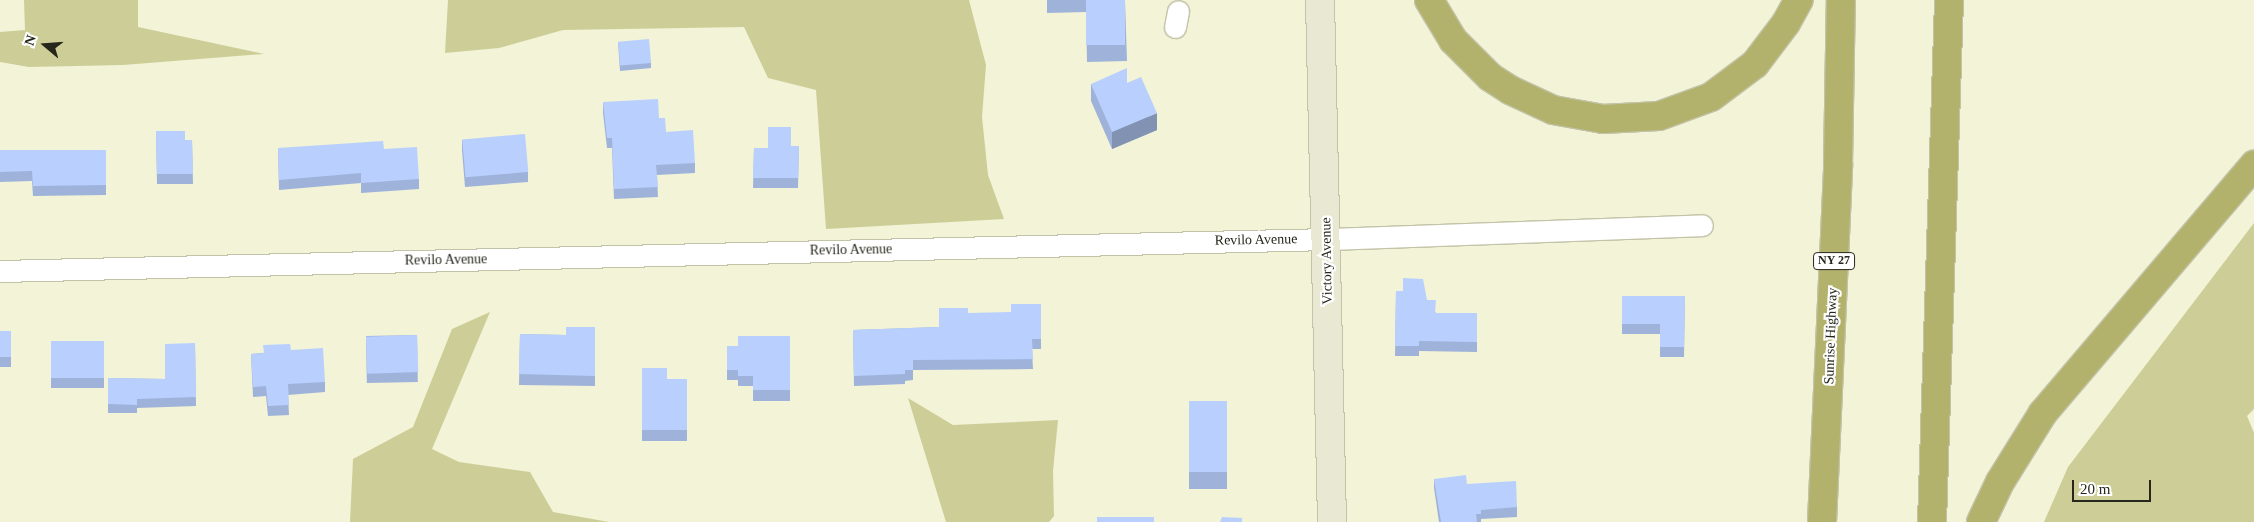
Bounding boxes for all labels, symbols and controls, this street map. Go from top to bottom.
north arrow [20,20,70,70]
text: N [22,33,39,47]
street label: Victory Avenue [1318,217,1336,305]
street label: Revilo Avenue [1214,231,1298,249]
street label: Revilo Avenue [809,241,893,259]
street label: Revilo Avenue [404,251,488,269]
road number: NY 27 [1813,252,1855,270]
street label: Sunrise Highway [1821,287,1841,385]
scale bar [2074,470,2153,502]
text: 20 m [2080,481,2110,497]

